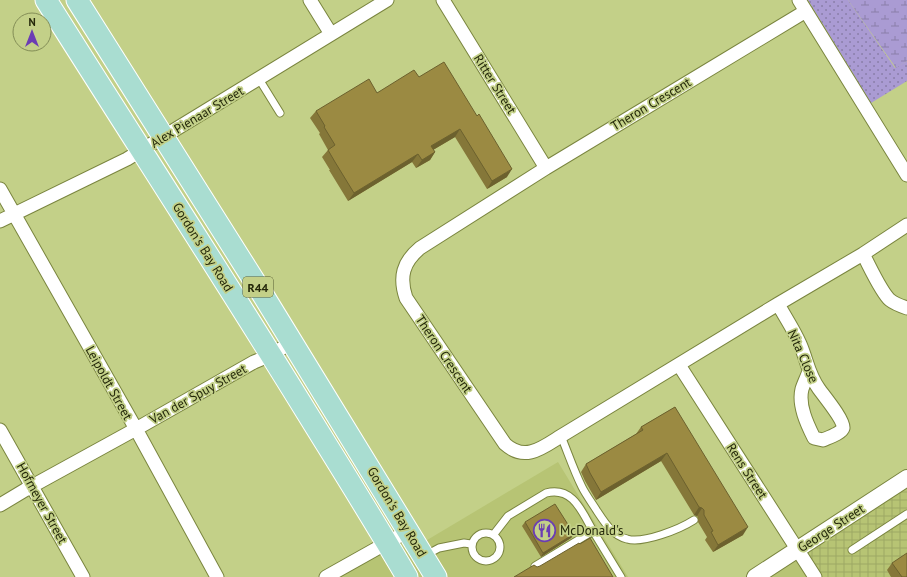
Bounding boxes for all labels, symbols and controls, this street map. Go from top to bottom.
north arrow [12,12,52,52]
text: N [28,15,36,29]
street label: Ritter Street [470,51,520,118]
street label: Theron Crescent [608,73,695,135]
street label: Alex Pienaar Street [147,82,247,152]
street label: Gordon's Bay Road [169,199,237,295]
road number: R44 [243,277,273,297]
street label: Theron Crescent [412,312,477,397]
street label: Nita Close [784,327,822,385]
street label: Leipoldt Street [82,343,137,423]
street label: Van der Spuy Street [146,360,250,428]
street label: Rens Street [723,440,772,503]
street label: Hofmeyer Street [13,459,72,547]
street label: Gordon's Bay Road [363,464,431,560]
street label: George Street [794,500,868,556]
restaurant icon: McDonald's [532,517,558,543]
place label: McDonald's [560,522,623,539]

